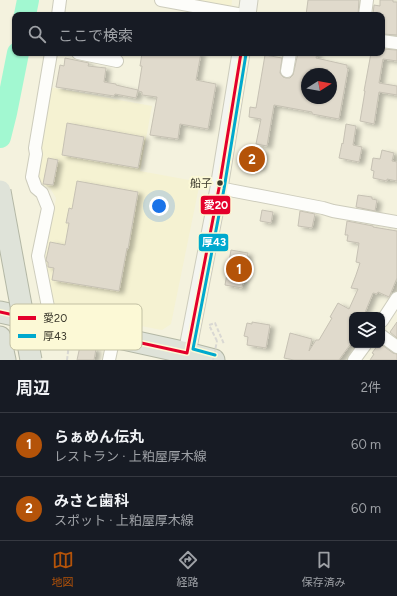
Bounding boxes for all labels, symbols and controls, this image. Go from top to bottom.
search box [12,12,385,56]
icon: search [26,23,48,45]
text: ここで検索 [58,27,133,45]
north arrow [301,68,337,104]
pin: 2 [239,144,265,174]
place label: 船子 [190,177,212,190]
marker: 船子 [215,178,225,188]
line badge: 愛20 [200,195,231,215]
your location [149,196,169,216]
text: 愛20 [204,199,228,212]
line badge: 厚43 [198,233,229,252]
text: 厚43 [202,236,226,249]
pin: 1 [226,254,252,284]
legend [10,304,142,350]
text: 愛20 [43,312,67,325]
map controls [349,312,385,348]
button: layers [349,312,385,348]
text: 厚43 [43,330,67,343]
text: 周辺 [16,378,50,398]
text: 2件 [361,380,381,395]
text: らぁめん伝丸 [54,428,144,446]
text: 1 [26,437,32,452]
text: 60 m [351,437,381,452]
text: レストラン · 上粕屋厚木線 [54,449,207,464]
text: みさと歯科 [54,492,129,510]
text: 2 [25,501,33,516]
text: 60 m [351,501,381,516]
text: スポット · 上粕屋厚木線 [54,513,194,528]
tab: 地図 [52,549,74,589]
tab: 経路 [177,549,199,589]
tab: 保存済み [302,549,346,589]

